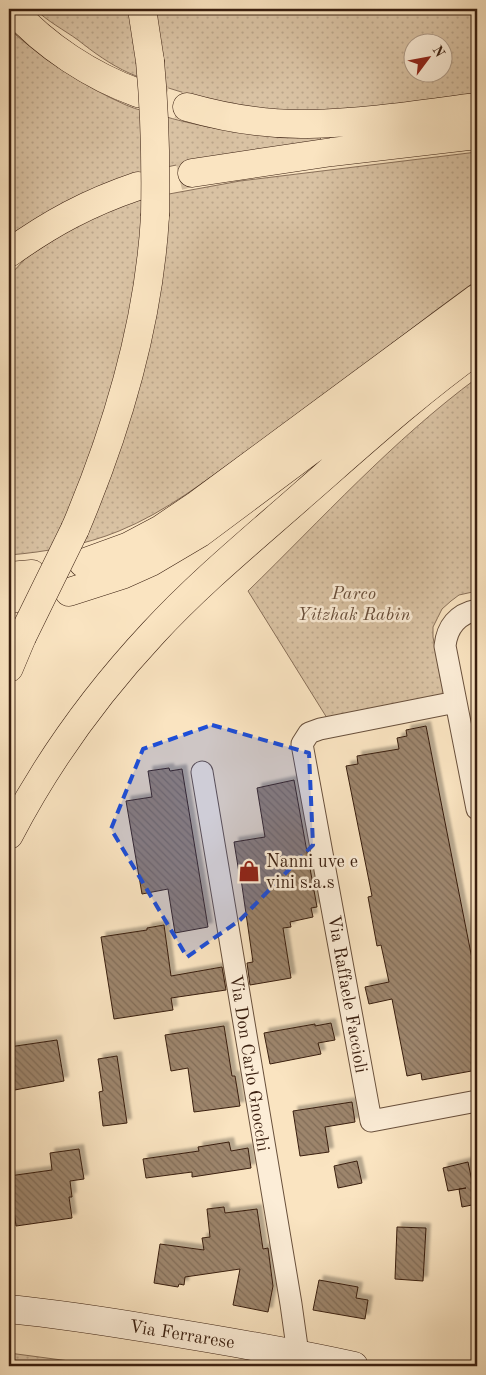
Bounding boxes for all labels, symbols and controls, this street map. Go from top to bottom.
north arrow [404,32,454,82]
text: N [429,43,447,60]
park label: Parco Yitzhak Rabin [298,585,410,624]
place label: Nanni uve e vini s.a.s [266,853,358,892]
shop icon: Nanni uve e vini s.a.s [236,858,262,884]
street label: Via Raffaele Faccioli [324,914,370,1075]
street label: Via Don Carlo Gnocchi [226,973,272,1153]
street label: Via Ferrarese [128,1318,236,1352]

